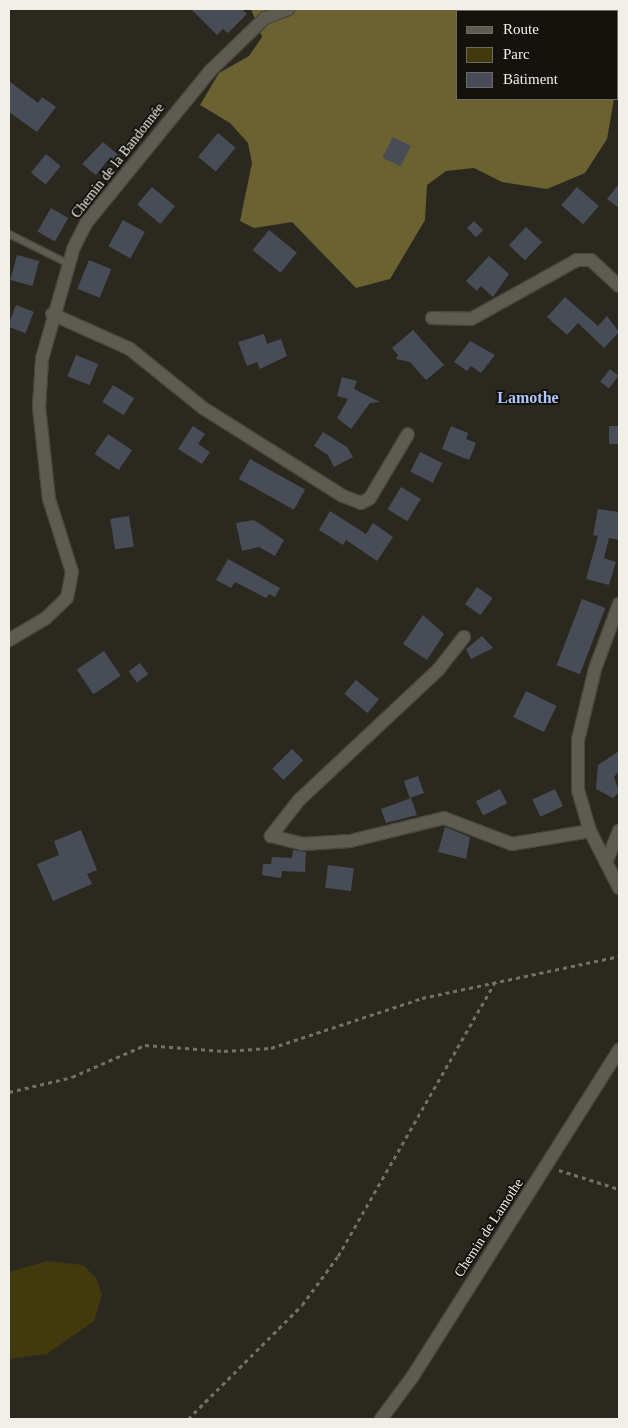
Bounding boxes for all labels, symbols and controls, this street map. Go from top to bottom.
legend [456,10,618,100]
text: Route [503,21,539,37]
text: Parc [503,46,530,62]
text: Bâtiment [503,71,558,87]
street label: Chemin de la Bandonnée [68,100,168,222]
district label: Lamothe [497,388,559,408]
street label: Chemin de Lamothe [451,1175,527,1281]

